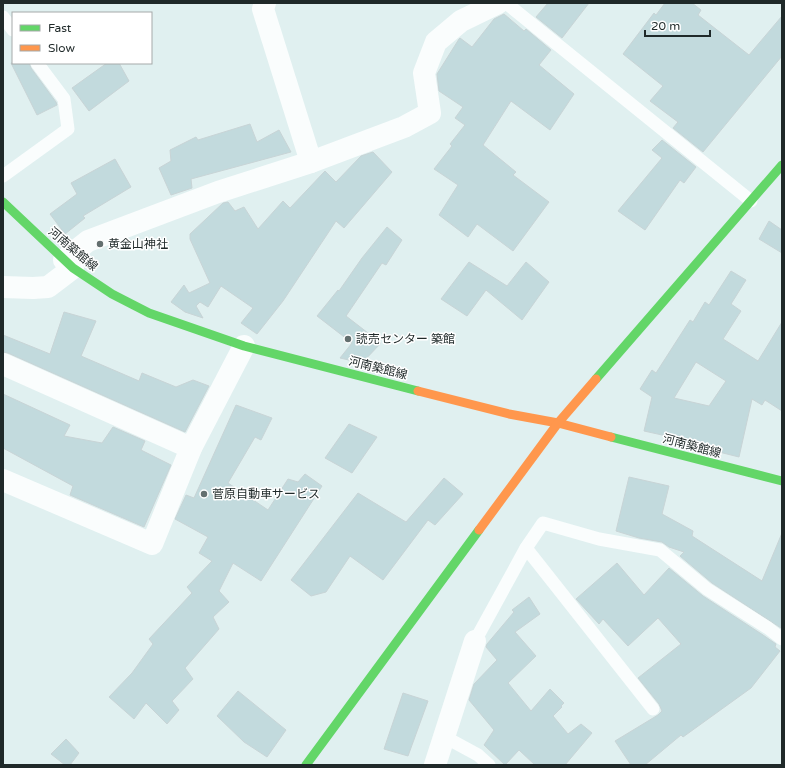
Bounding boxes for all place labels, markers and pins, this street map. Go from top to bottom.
place label: 黄金山神社 [108,237,168,251]
marker: 黄金山神社 [95,239,105,249]
place label: 読売センター 築館 [356,332,455,346]
marker: 読売センター 築館 [343,334,353,344]
place label: 菅原自動車サービス [212,487,320,501]
marker: 菅原自動車サービス [199,489,209,499]

